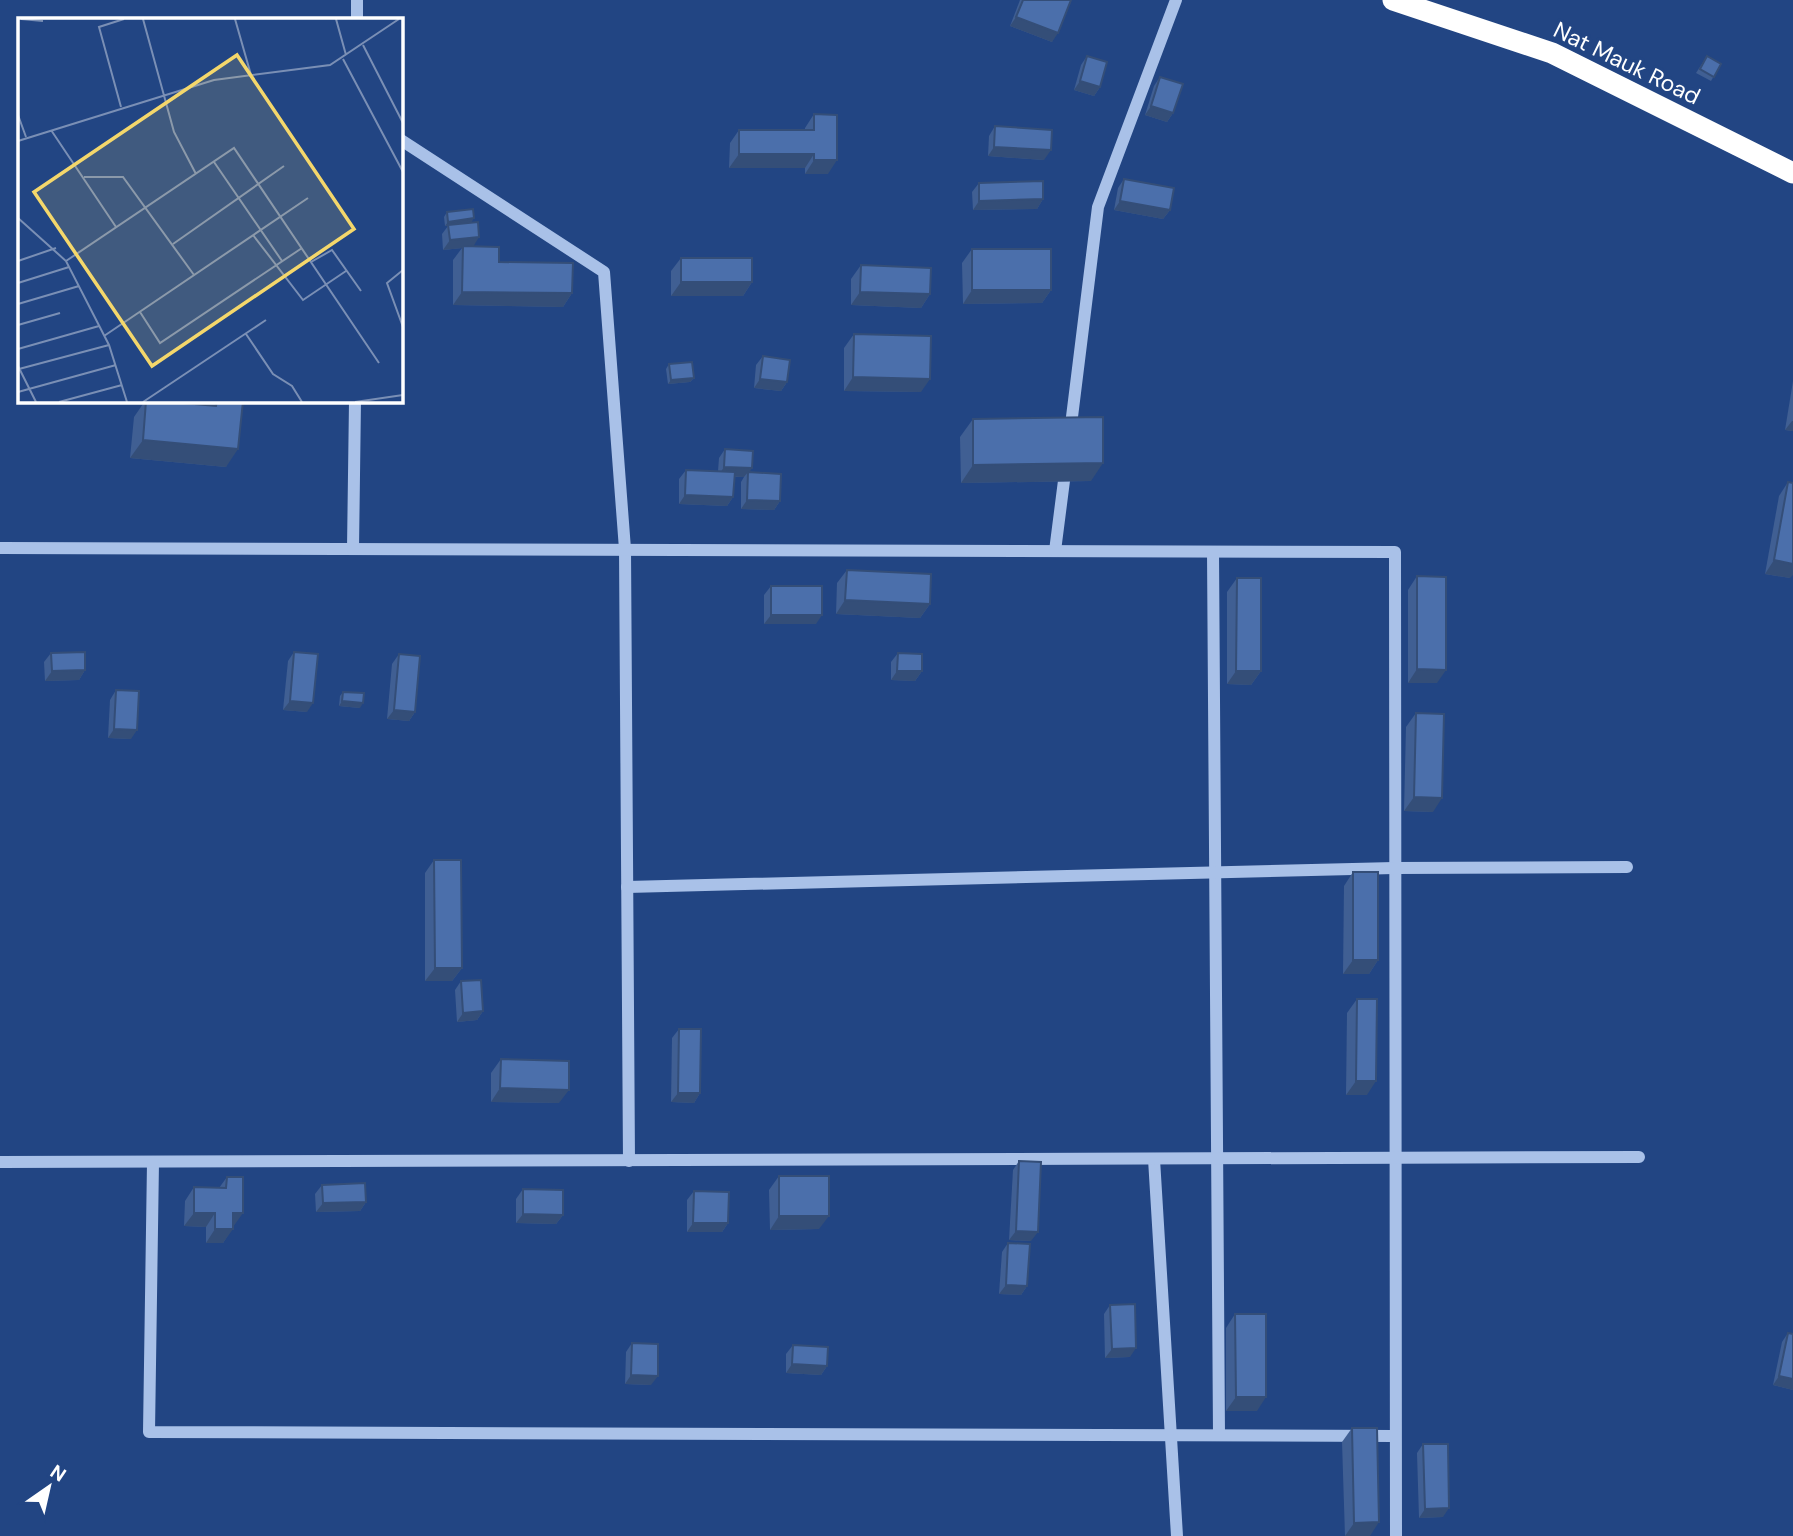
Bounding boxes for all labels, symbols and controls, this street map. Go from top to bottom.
street label: Nat Mauk Road [1549,15,1705,111]
inset map [18,18,402,402]
north arrow [14,1452,84,1522]
text: N [45,1459,71,1488]

